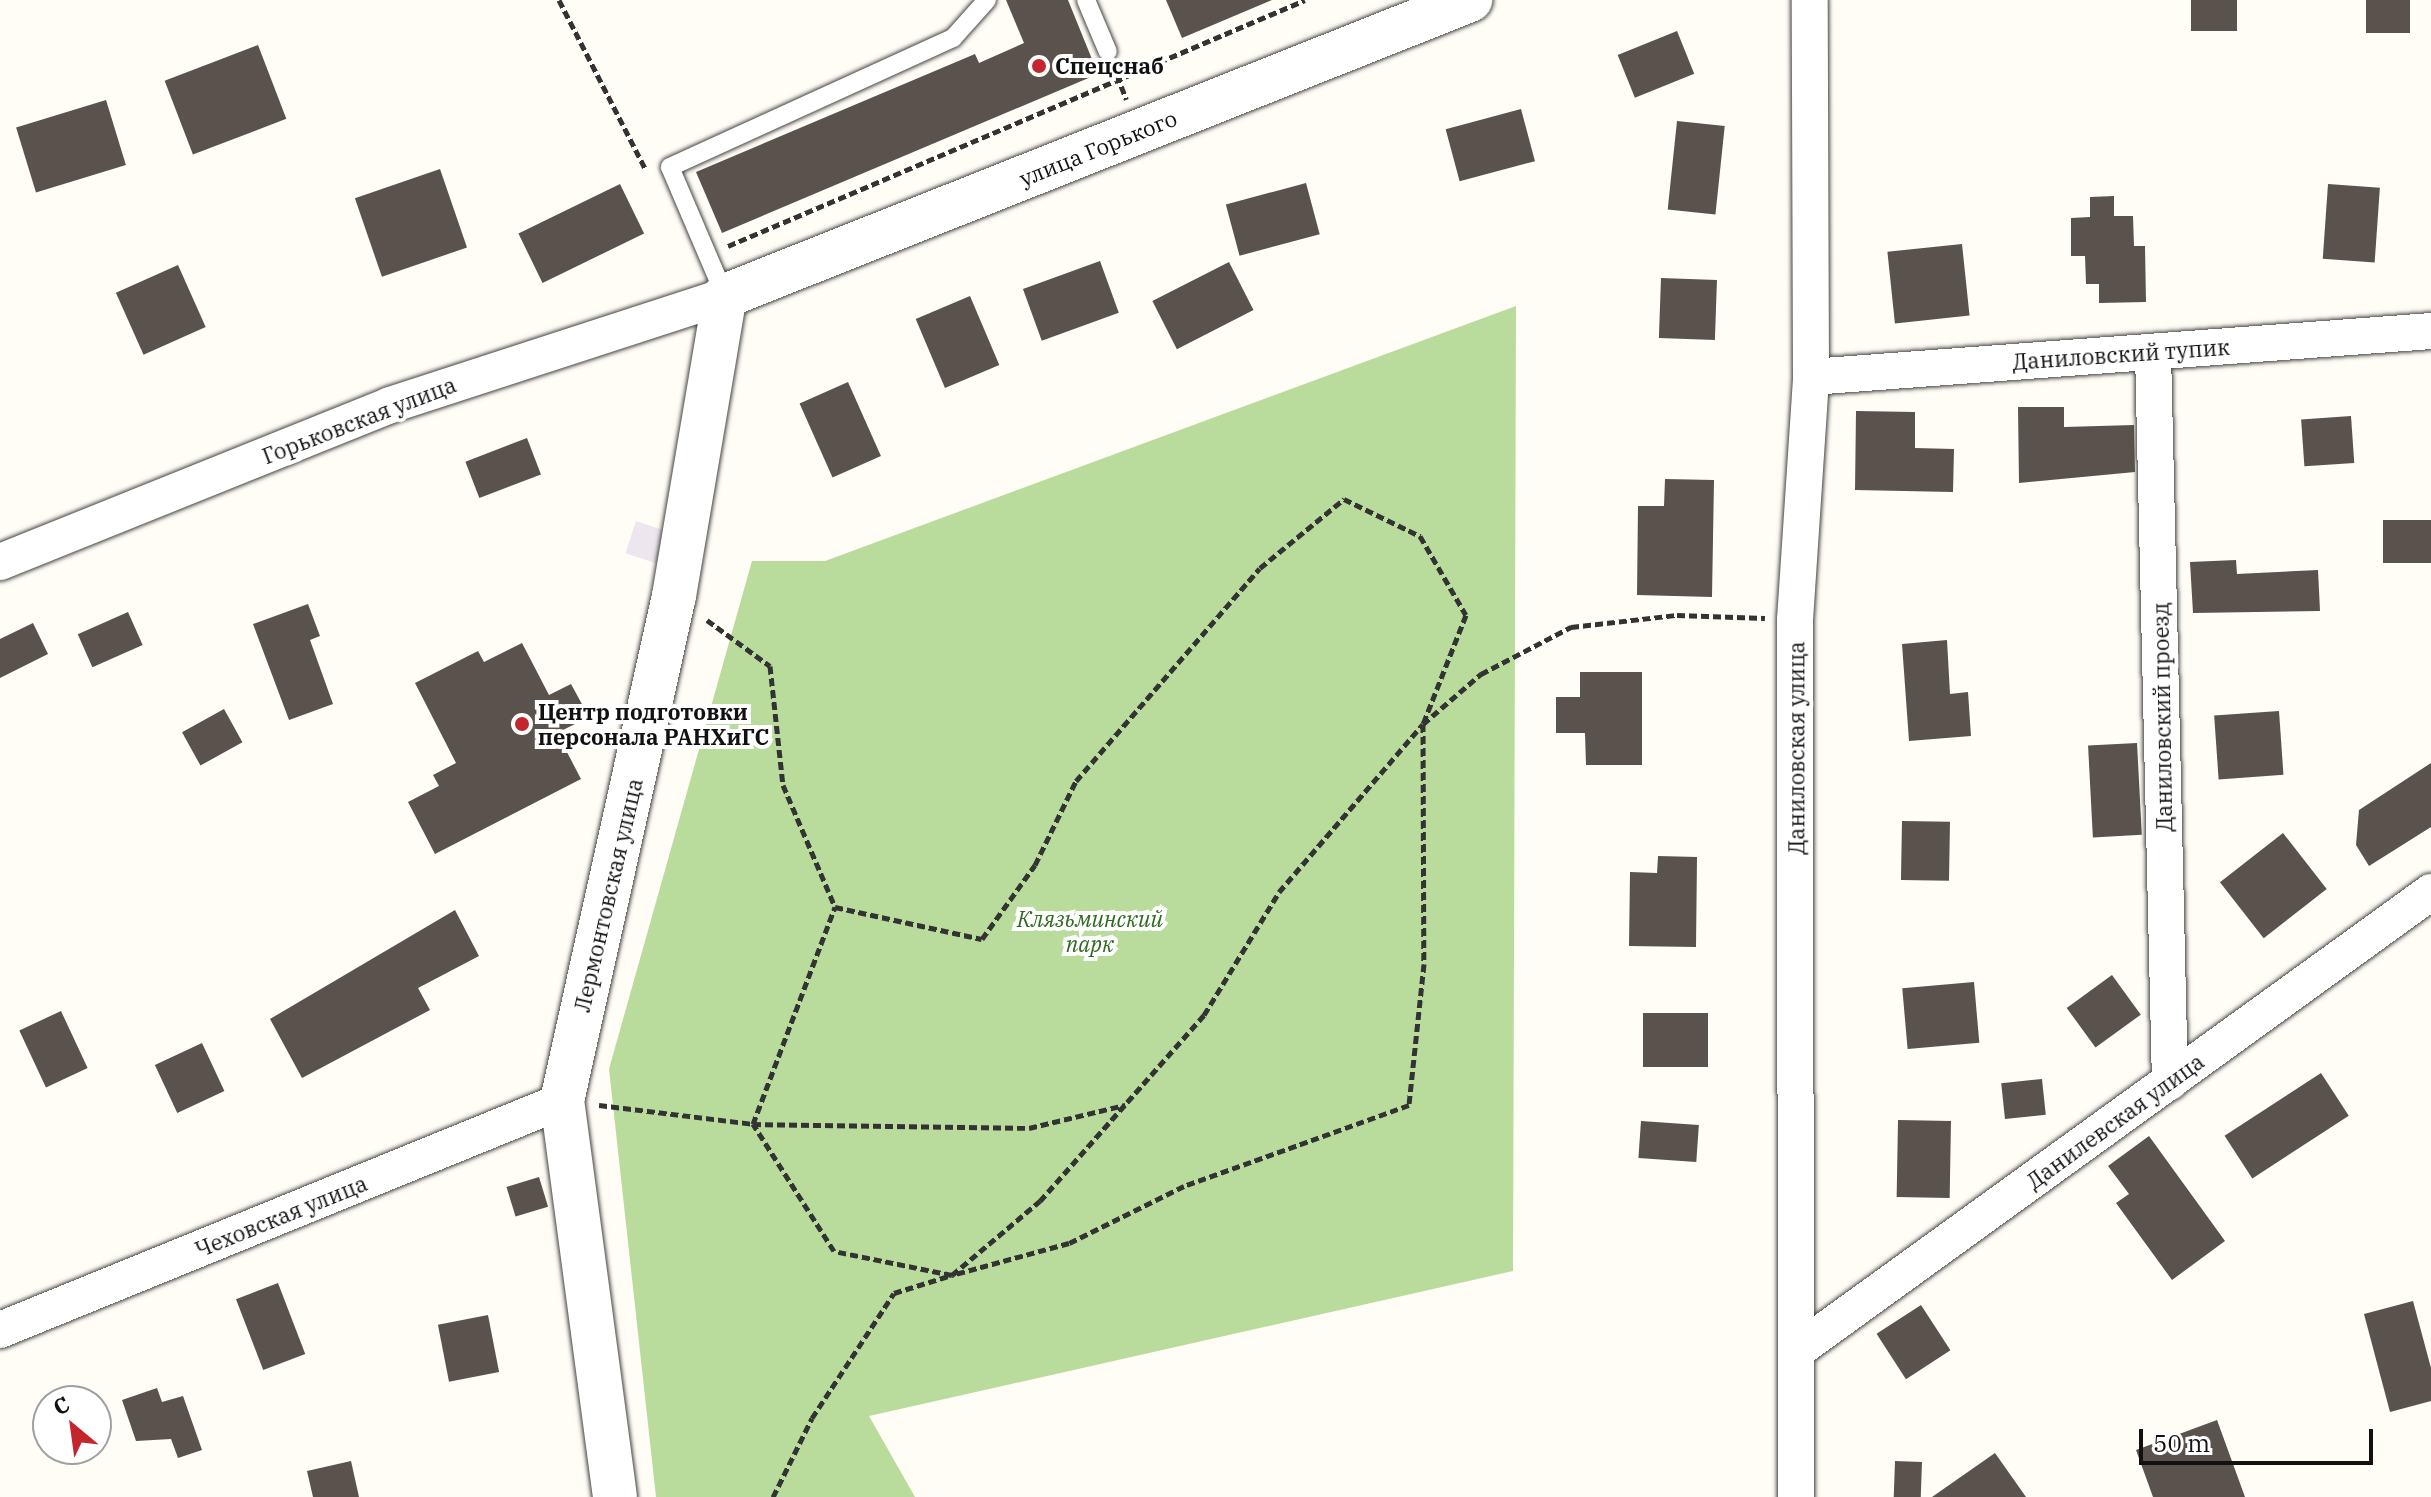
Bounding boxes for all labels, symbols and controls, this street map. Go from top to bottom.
place label: Спецснаб [1055,53,1164,79]
marker: Спецснаб [1030,57,1048,75]
street label: улица Горького [1015,104,1181,192]
street label: Даниловский тупик [2011,333,2231,375]
street label: Горьковская улица [258,371,460,469]
street label: Даниловский проезд [2147,602,2177,832]
street label: Даниловская улица [1783,641,1809,855]
place label: Центр подготовки персонала РАНХиГС [538,698,769,750]
marker: Центр подготовки персонала РАНХиГС [513,715,531,733]
street label: Лермонтовская улица [568,776,648,1014]
park label: Клязьминский парк [1017,905,1163,956]
street label: Данилевская улица [2021,1048,2209,1194]
street label: Чеховская улица [191,1169,371,1263]
north arrow [32,1385,112,1465]
text: С [48,1389,75,1422]
scale bar [2143,1413,2377,1463]
text: 50 m [2153,1427,2210,1459]

